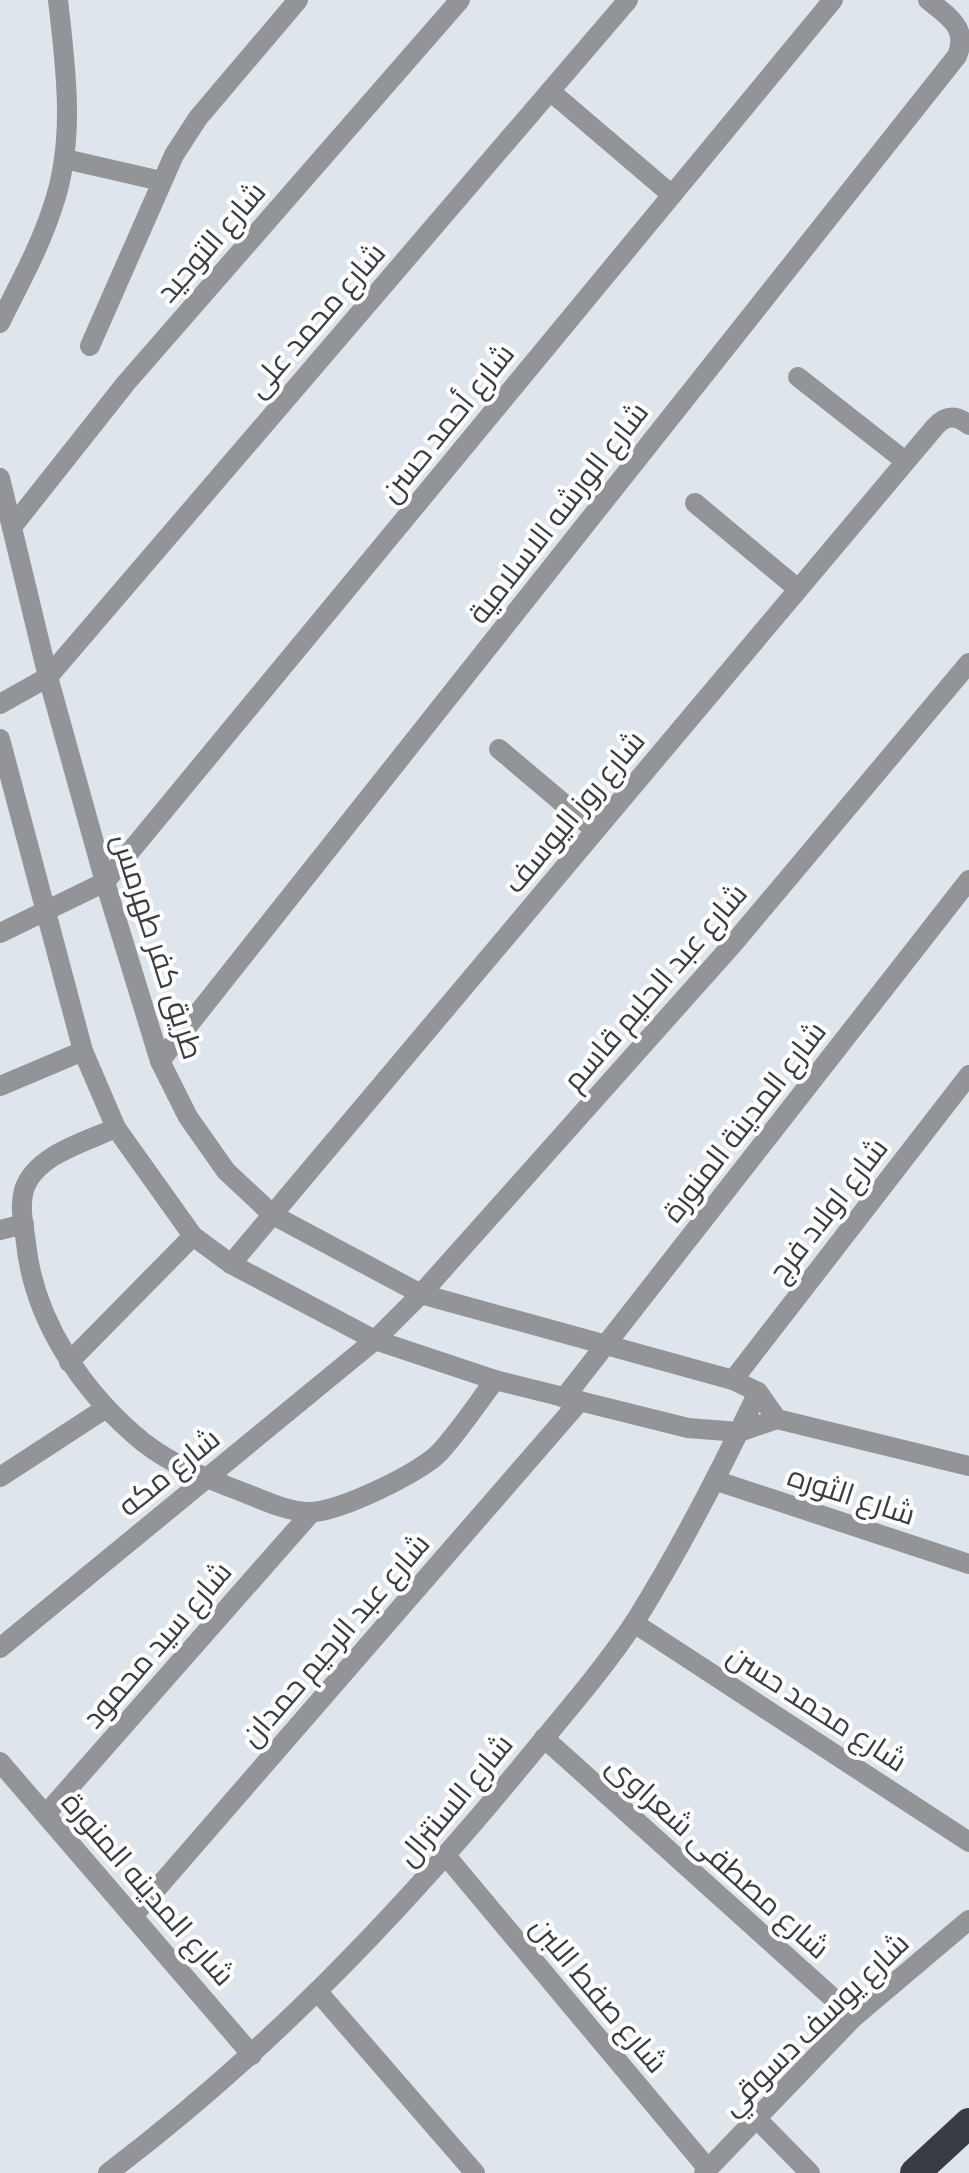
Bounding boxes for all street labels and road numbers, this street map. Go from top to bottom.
street label: شارع التوحيد [146,172,275,311]
street label: شارع محمد على [236,233,395,406]
street label: شارع أحمد حسن [369,334,524,511]
street label: شارع الورشه الاسلامية [457,392,658,632]
street label: شارع روز اليوسف [493,721,654,902]
street label: طريق كفر طهرمس [103,828,215,1064]
street label: شارع عبد الحليم قاسم [552,873,756,1099]
street label: شارع المدينة المنورة [651,1012,835,1231]
street label: شارع اولاد فرج [758,1128,897,1290]
street label: شارع مكه [108,1417,228,1526]
street label: شارع الثوره [783,1454,921,1535]
street label: شارع عبد الرحيم حمدان [230,1524,439,1755]
street label: شارع سيد محمود [72,1552,241,1737]
street label: شارع محمد حسن [720,1634,916,1781]
street label: شارع السنترال [387,1724,522,1874]
street label: شارع مصطفى شعراوى [598,1745,839,1968]
street label: شارع المدينه المنورة [52,1782,245,1995]
street label: شارع صفط اللبن [521,1907,678,2082]
street label: شارع يوسف دسوقي [711,1922,920,2127]

